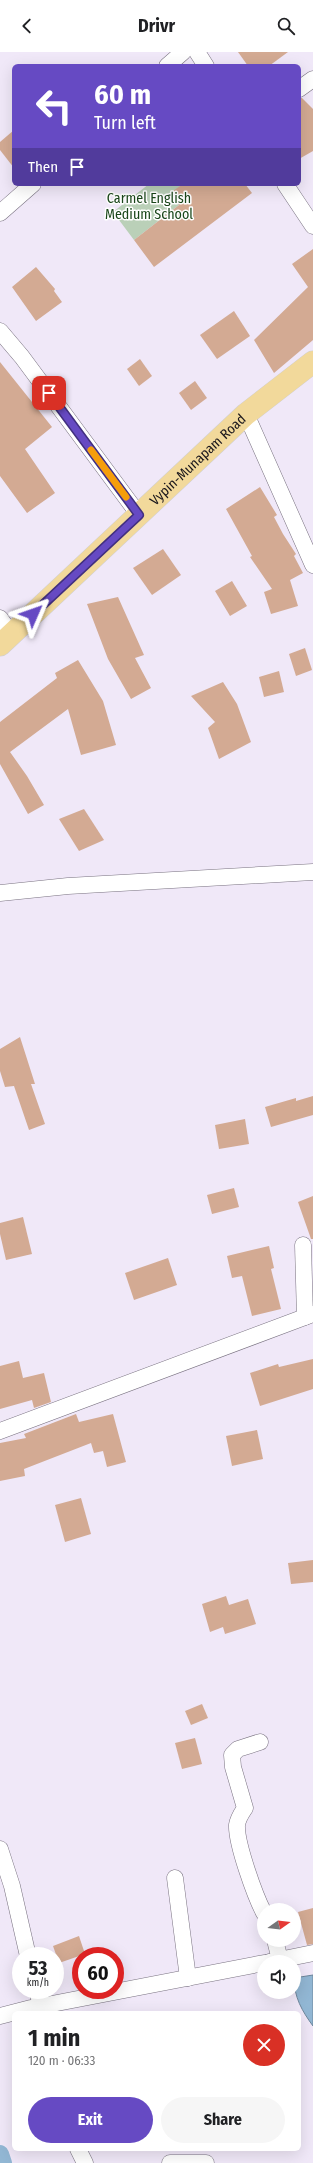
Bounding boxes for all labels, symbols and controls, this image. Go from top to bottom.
icon: back [16,15,38,37]
text: Drivr [138,15,175,37]
icon: search [275,15,297,37]
text: 60 m [94,78,151,111]
icon: left [28,80,80,132]
text: Turn left [94,112,156,134]
icon: arrive [66,156,88,178]
text: Then [28,158,58,176]
park label: Carmel English Medium School [105,190,193,223]
pin [32,376,66,410]
icon: arrive [38,382,60,404]
street label: Vypin-Munapam Road [146,411,250,509]
position arrow [12,593,54,635]
north arrow [257,1903,301,1947]
map controls [257,1903,301,1999]
speed limit sign: 60 [72,1947,124,1999]
button: sound [257,1955,301,1999]
text: 53 [28,1956,48,1980]
text: km/h [27,1977,49,1989]
text: 1 min [28,2024,80,2052]
button: close [243,2024,285,2066]
text: 120 m · 06:33 [28,2053,95,2068]
button: Exit [28,2097,153,2143]
button: Share [161,2097,285,2143]

